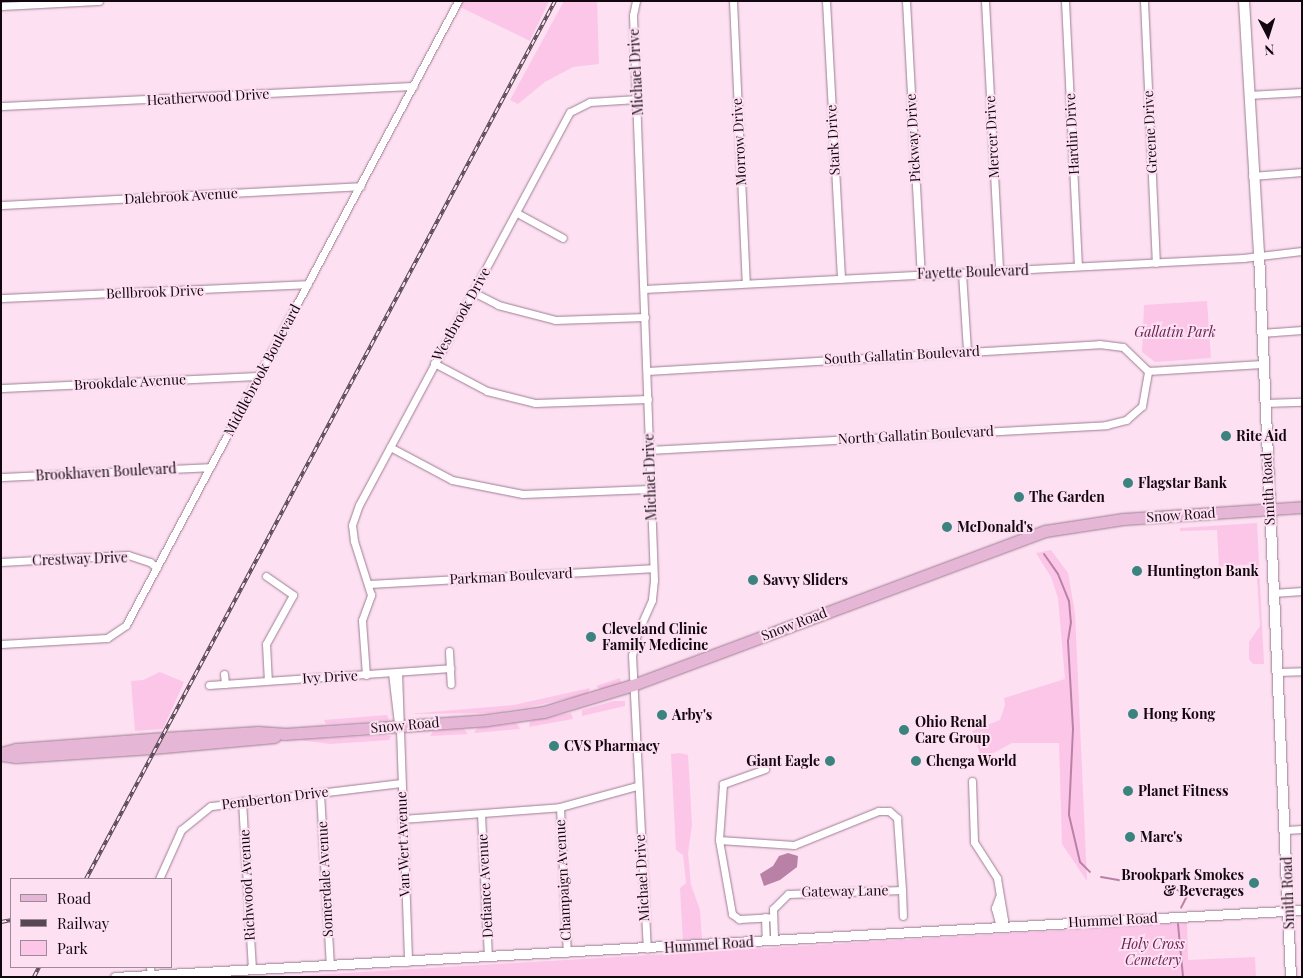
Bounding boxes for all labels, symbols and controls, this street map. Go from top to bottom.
north arrow [1243,10,1293,60]
street label: Michael Drive [625,28,647,116]
text: N [1263,41,1275,60]
street label: Heatherwood Drive [146,85,270,109]
street label: Greene Drive [1139,90,1161,174]
street label: Pickway Drive [902,93,924,183]
street label: Hardin Drive [1061,93,1083,175]
street label: Mercer Drive [981,95,1003,179]
street label: Morrow Drive [728,98,750,186]
street label: Stark Drive [823,104,843,176]
street label: Dalebrook Avenue [123,185,239,207]
street label: Fayette Boulevard [917,262,1029,282]
street label: Westbrook Drive [428,264,494,364]
street label: Bellbrook Drive [106,282,204,302]
street label: Middlebrook Boulevard [220,301,304,439]
park label: Gallatin Park [1134,324,1216,340]
street label: South Gallatin Boulevard [824,343,980,367]
street label: Brookdale Avenue [73,371,187,393]
street label: North Gallatin Boulevard [838,423,994,447]
place label: Rite Aid [1236,428,1287,444]
marker: Rite Aid [1220,430,1232,442]
street label: Michael Drive [640,433,660,521]
street label: Smith Road [1258,452,1278,526]
street label: Brookhaven Boulevard [35,460,177,484]
place label: Flagstar Bank [1138,475,1227,491]
marker: Flagstar Bank [1122,477,1134,489]
place label: The Garden [1029,489,1105,505]
marker: The Garden [1013,491,1025,503]
street label: Snow Road [1146,504,1216,526]
place label: McDonald's [957,519,1033,535]
marker: McDonald's [941,521,953,533]
street label: Crestway Drive [32,549,128,569]
place label: Huntington Bank [1147,563,1259,579]
street label: Parkman Boulevard [449,564,573,588]
marker: Huntington Bank [1131,565,1143,577]
place label: Savvy Sliders [763,572,848,588]
marker: Savvy Sliders [747,574,759,586]
street label: Snow Road [758,604,830,644]
place label: Cleveland Clinic Family Medicine [602,621,709,654]
marker: Cleveland Clinic Family Medicine [584,630,598,644]
street label: Ivy Drive [302,667,358,687]
place label: Hong Kong [1143,706,1215,722]
place label: Arby's [672,707,712,723]
marker: Hong Kong [1127,708,1139,720]
marker: Arby's [656,709,668,721]
street label: Snow Road [370,714,440,736]
place label: Ohio Renal Care Group [915,714,990,746]
marker: Ohio Renal Care Group [897,723,911,737]
place label: CVS Pharmacy [564,738,660,754]
marker: CVS Pharmacy [548,740,560,752]
place label: Giant Eagle [746,753,820,769]
place label: Chenga World [926,753,1017,769]
marker: Giant Eagle [824,755,836,767]
marker: Chenga World [910,755,922,767]
street label: Pemberton Drive [221,783,329,813]
place label: Planet Fitness [1138,783,1228,799]
marker: Planet Fitness [1122,785,1134,797]
street label: Van Wert Avenue [393,791,413,897]
street label: Champaign Avenue [551,819,575,941]
street label: Somerdale Avenue [314,820,336,938]
street label: Richwood Avenue [236,829,258,941]
place label: Marc's [1140,829,1183,845]
marker: Marc's [1124,831,1136,843]
street label: Defiance Avenue [474,833,496,939]
street label: Michael Drive [631,834,653,922]
street label: Smith Road [1278,856,1298,930]
place label: Brookpark Smokes & Beverages [1121,867,1244,900]
marker: Brookpark Smokes & Beverages [1248,877,1260,889]
legend [10,878,172,968]
street label: Gateway Lane [801,882,889,900]
text: Road [57,888,91,908]
street label: Hummel Road [1068,909,1158,931]
text: Railway [57,913,109,933]
street label: Hummel Road [664,933,754,957]
park label: Holy Cross Cemetery [1121,936,1185,969]
text: Park [57,938,88,958]

